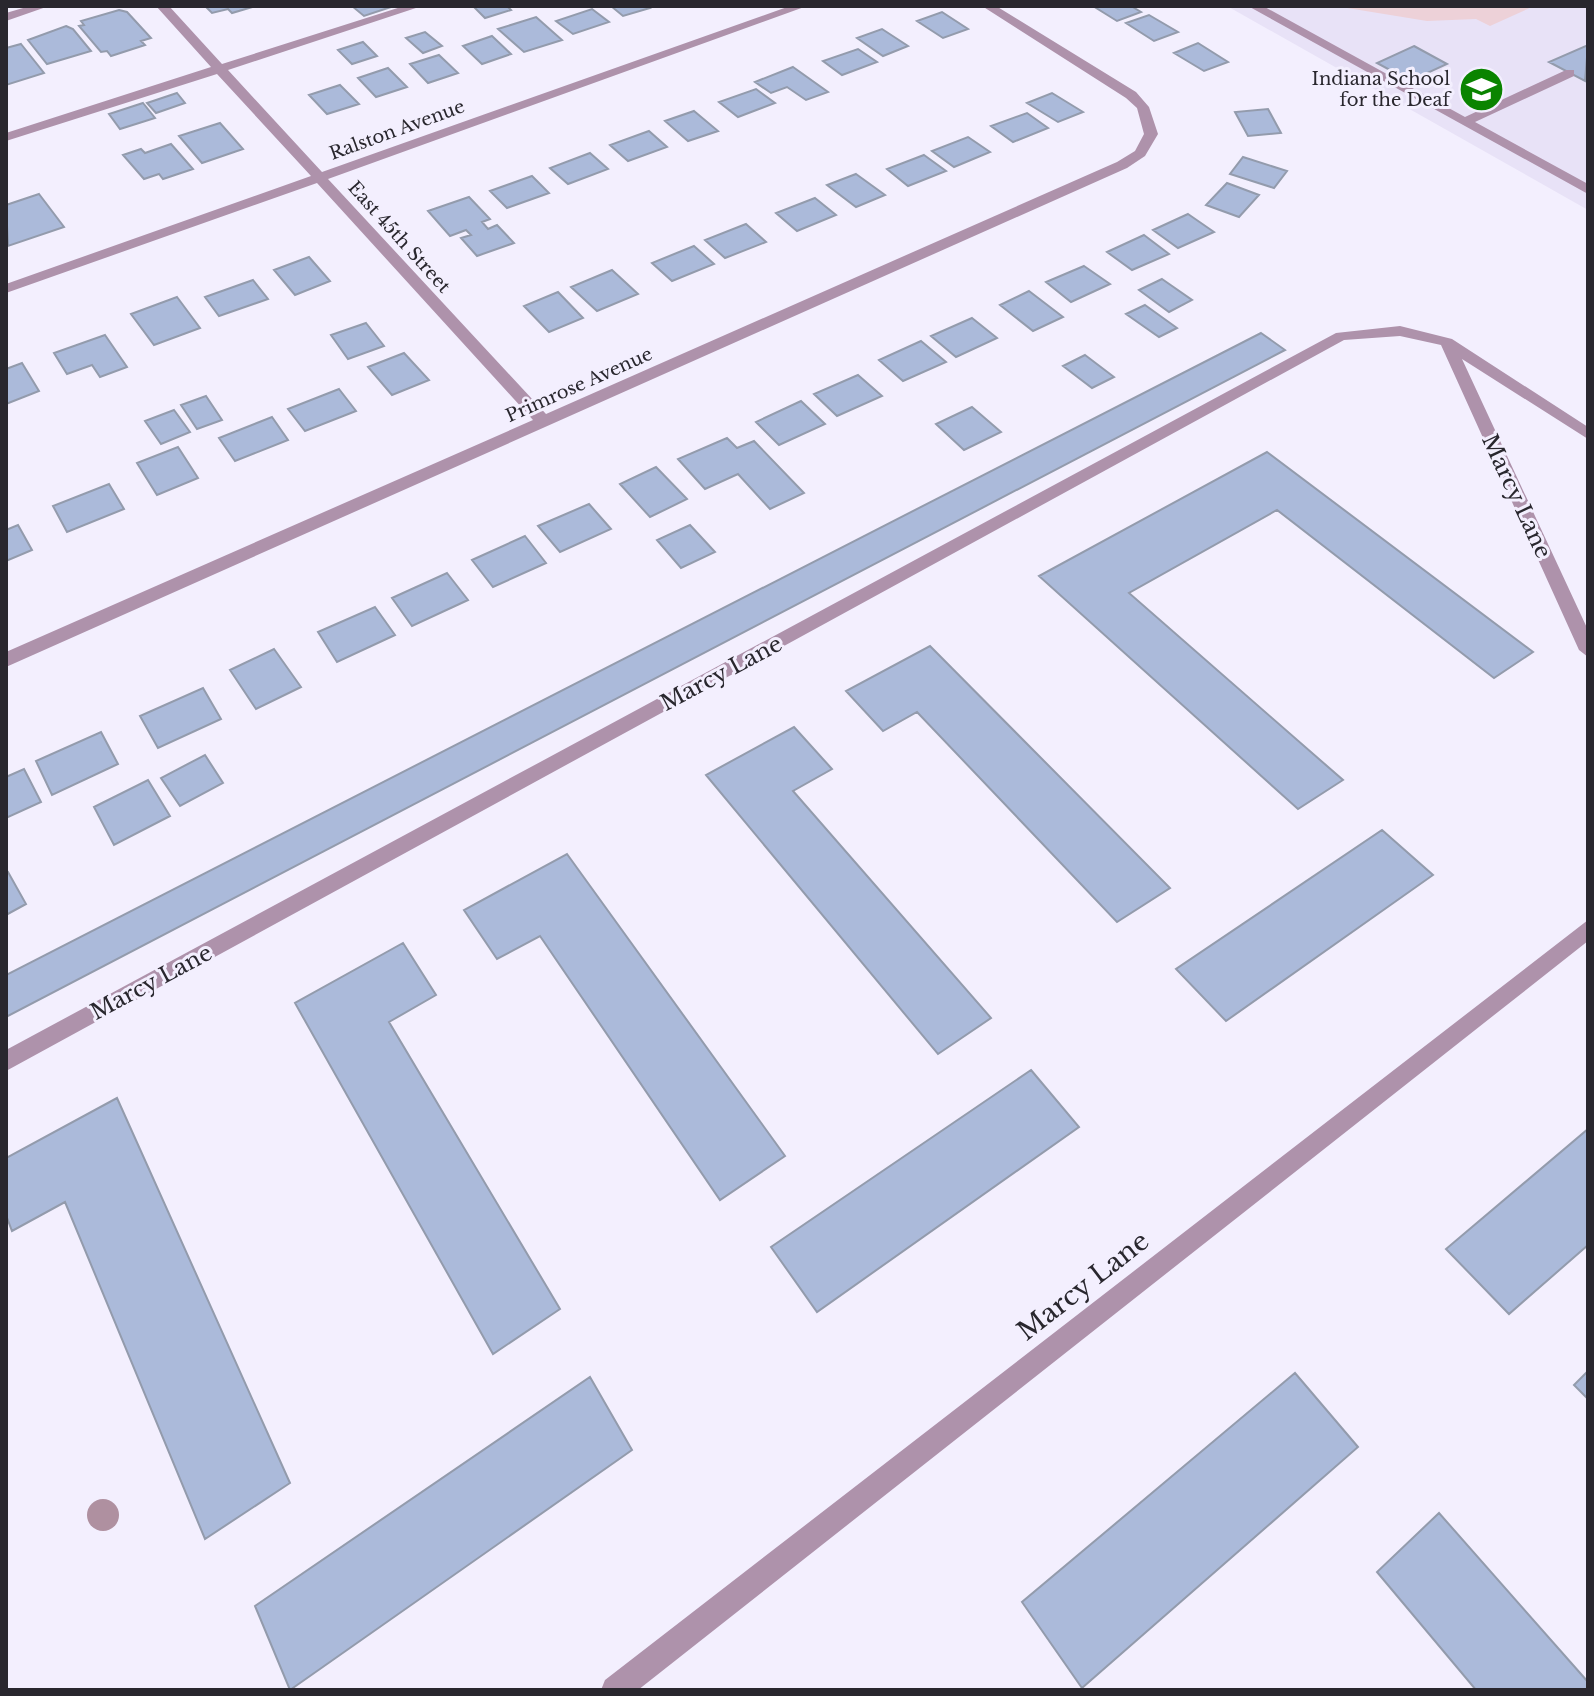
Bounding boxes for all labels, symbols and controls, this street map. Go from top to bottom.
school or university icon: Indiana School for the Deaf [1457,65,1505,113]
place label: Indiana School for the Deaf [1311,68,1453,111]
street label: Ralston Avenue [326,95,468,165]
street label: East 45th Street [343,177,455,297]
street label: Primrose Avenue [502,343,656,427]
street label: Marcy Lane [1476,430,1557,563]
street label: Marcy Lane [656,630,787,717]
street label: Marcy Lane [86,939,217,1026]
street label: Marcy Lane [1011,1225,1155,1347]

